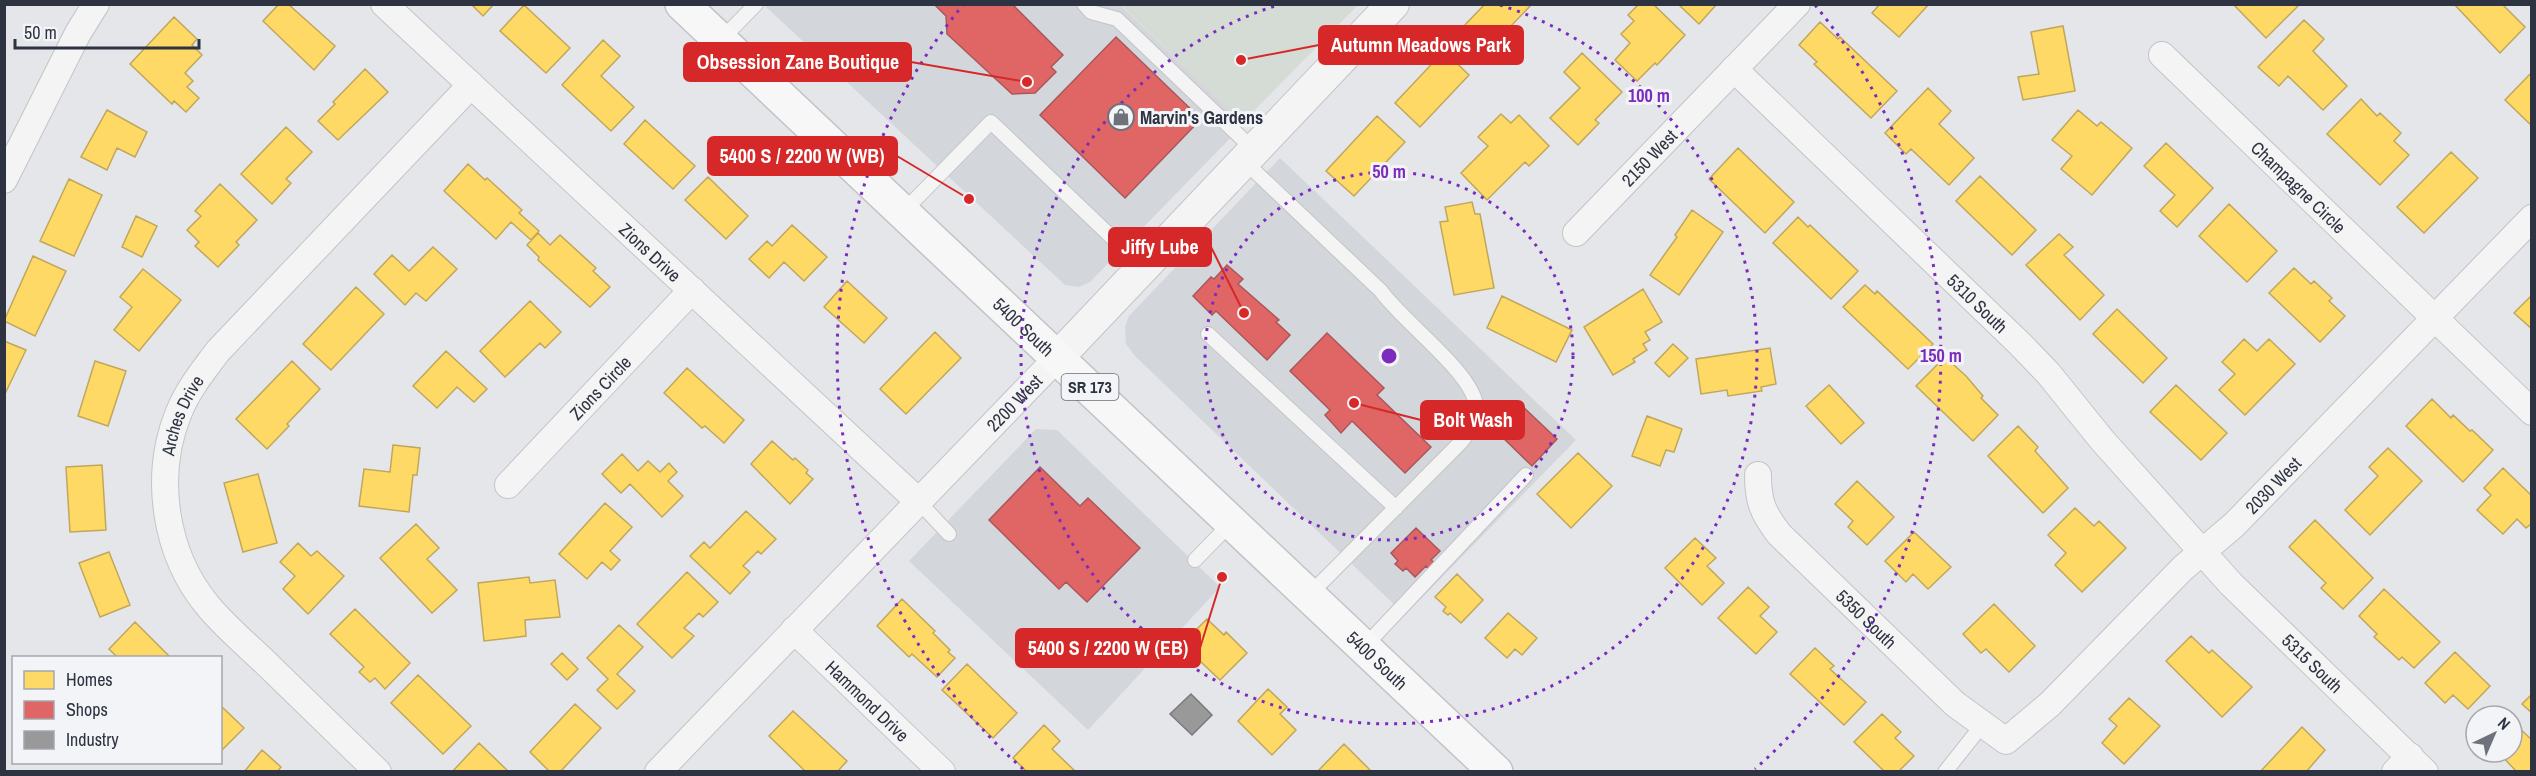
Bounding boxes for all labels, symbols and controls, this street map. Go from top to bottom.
scale bar [15,12,200,50]
text: 50 m [24,20,57,45]
callout: Autumn Meadows Park [1319,26,1523,64]
text: Autumn Meadows Park [1331,31,1512,58]
callout: Obsession Zane Boutique [684,43,911,81]
text: Obsession Zane Boutique [697,48,899,75]
text: 100 m [1628,83,1670,108]
shop icon: Marvin's Gardens [1106,102,1136,132]
place label: Marvin's Gardens [1140,105,1263,130]
street label: 2150 West [1615,123,1682,191]
street label: Champagne Circle [2246,135,2352,239]
callout: 5400 S / 2200 W (WB) [708,137,897,175]
text: 5400 S / 2200 W (WB) [720,142,884,169]
text: 50 m [1372,159,1406,184]
street label: Zions Drive [614,217,687,287]
callout: Jiffy Lube [1109,228,1211,266]
text: Jiffy Lube [1121,233,1199,260]
street label: 5310 South [1942,268,2014,338]
street label: 5400 South [988,292,1060,362]
text: 150 m [1920,343,1962,368]
centre of rings [1379,346,1399,366]
street label: Zions Circle [564,350,636,425]
street label: 2200 West [981,369,1047,437]
street label: Arches Drive [155,370,209,458]
road number: SR 173 [1062,374,1118,400]
callout: Bolt Wash [1421,401,1524,439]
text: Bolt Wash [1433,406,1513,433]
street label: 2030 West [2239,451,2306,519]
street label: 5350 South [1831,583,1902,654]
street label: 5400 South [1341,625,1413,695]
street label: 5315 South [2277,628,2348,698]
callout: 5400 S / 2200 W (EB) [1016,629,1200,667]
text: 5400 S / 2200 W (EB) [1028,634,1188,661]
street label: Hammond Drive [820,654,915,747]
legend [12,656,222,764]
text: Homes [66,667,113,692]
text: Shops [66,697,108,722]
north arrow [2464,704,2524,764]
text: N [2493,712,2515,734]
text: Industry [66,727,119,752]

